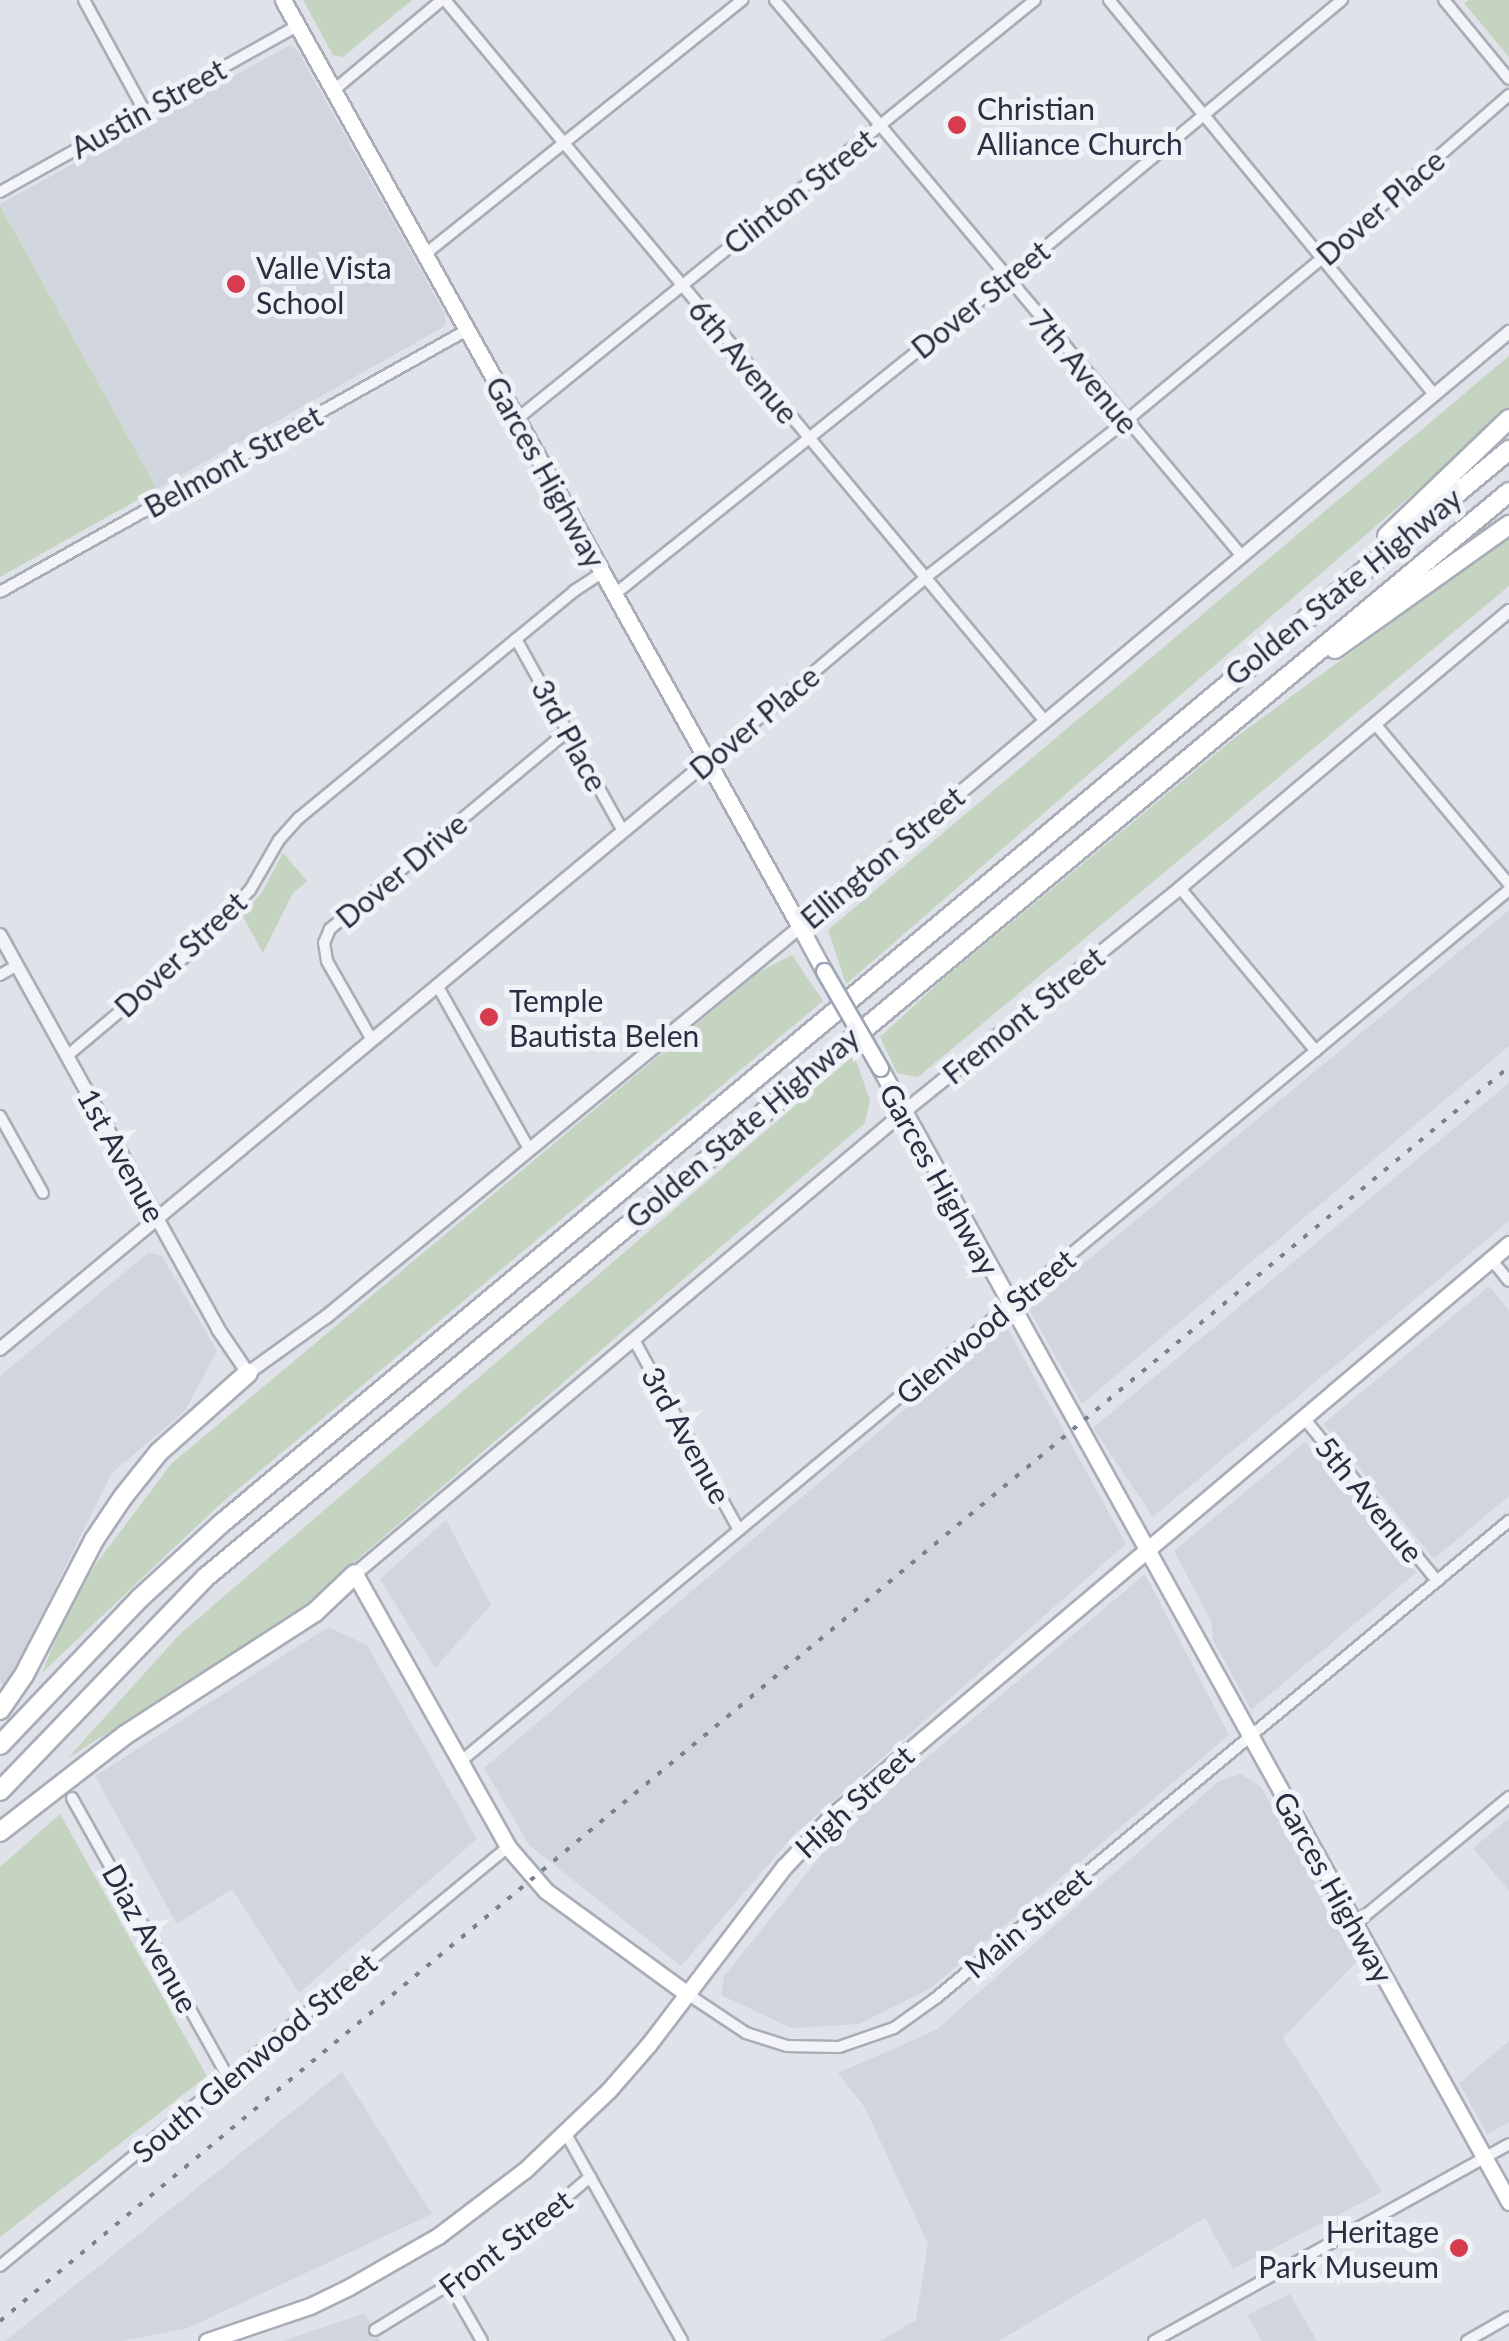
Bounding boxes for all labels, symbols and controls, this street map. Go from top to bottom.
street label: Austin Street [64,51,232,165]
place label: Christian Alliance Church [977,90,1183,160]
marker: Christian Alliance Church [946,114,968,136]
street label: Clinton Street [716,121,882,261]
street label: Dover Place [1308,141,1452,273]
street label: Dover Street [904,232,1056,366]
place label: Valle Vista School [256,249,393,320]
marker: Valle Vista School [225,273,247,295]
street label: 6th Avenue [681,291,807,431]
street label: 7th Avenue [1021,301,1147,441]
street label: Garces Highway [479,370,613,574]
street label: Belmont Street [138,397,328,525]
street label: Golden State Highway [1218,480,1468,692]
street label: Dover Place [682,657,826,787]
street label: 3rd Place [525,673,615,797]
street label: Ellington Street [793,778,971,936]
street label: Dover Drive [328,805,474,935]
street label: Dover Street [106,884,254,1024]
street label: Fremont Street [935,939,1111,1091]
place label: Temple Bautista Belen [509,982,699,1052]
marker: Temple Bautista Belen [478,1006,500,1028]
street label: Golden State Highway [618,1019,866,1235]
street label: Garces Highway [873,1077,1007,1281]
street label: 1st Avenue [70,1081,174,1229]
street label: Glenwood Street [888,1241,1082,1411]
street label: 3rd Avenue [635,1360,739,1510]
street label: 5th Avenue [1308,1429,1432,1569]
street label: High Street [787,1737,921,1865]
street label: Garces Highway [1267,1785,1401,1989]
street label: Diaz Avenue [95,1857,207,2019]
street label: Main Street [957,1859,1097,1985]
street label: South Glenwood Street [125,1944,383,2170]
street label: Front Street [431,2181,579,2305]
place label: Heritage Park Museum [1258,2213,1439,2284]
marker: Heritage Park Museum [1448,2237,1470,2259]

